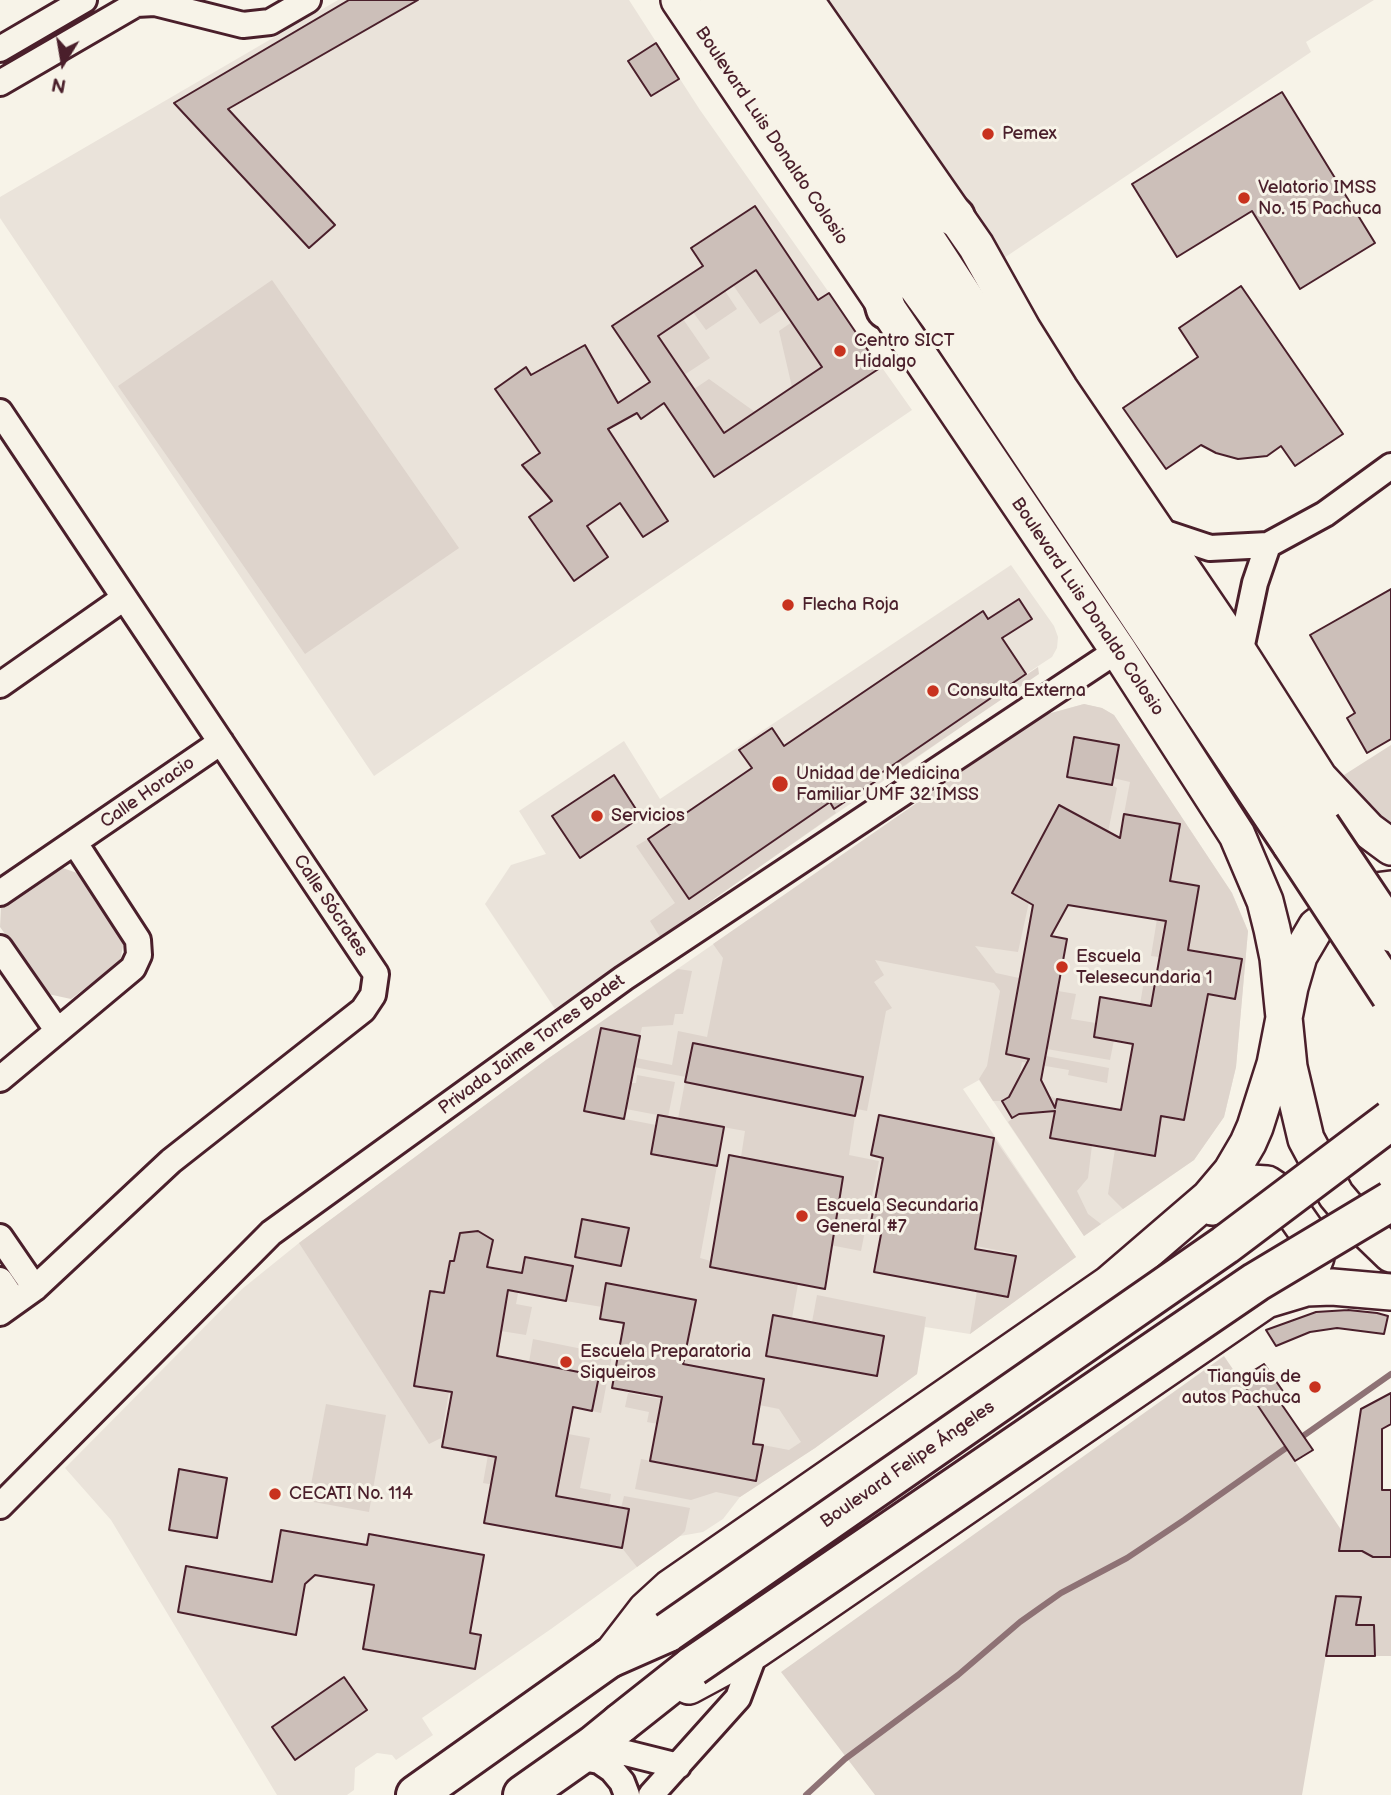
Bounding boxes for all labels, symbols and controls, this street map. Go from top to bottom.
street label: Boulevard Luis Donaldo Colosio [690,23,852,249]
north arrow [28,28,98,98]
text: N [50,71,68,97]
place label: Pemex [1002,123,1057,145]
marker: Pemex [980,126,996,142]
place label: Velatorio IMSS No. 15 Pachuca [1258,177,1382,220]
marker: Velatorio IMSS No. 15 Pachuca [1236,190,1252,206]
place label: Centro SICT Hidalgo [854,330,954,372]
marker: Centro SICT Hidalgo [832,343,848,359]
street label: Boulevard Luis Donaldo Colosio [1006,494,1168,720]
place label: Flecha Roja [802,594,899,616]
marker: Flecha Roja [780,597,796,613]
place label: Consulta Externa [947,680,1086,702]
marker: Consulta Externa [925,683,941,699]
street label: Calle Horacio [97,753,199,833]
place label: Unidad de Medicina Familiar UMF 32 IMSS [796,763,979,806]
marker: Unidad de Medicina Familiar UMF 32 IMSS [770,774,790,794]
place label: Servicios [611,805,685,827]
marker: Servicios [589,808,605,824]
street label: Calle Sócrates [288,851,372,961]
place label: Escuela Telesecundaria 1 [1076,946,1213,988]
marker: Escuela Telesecundaria 1 [1054,959,1070,975]
street label: Privada Jaime Torres Bodet [435,970,629,1120]
place label: Escuela Secundaria General #7 [816,1195,979,1238]
marker: Escuela Secundaria General #7 [794,1208,810,1224]
place label: Escuela Preparatoria Siqueiros [580,1341,751,1384]
marker: Escuela Preparatoria Siqueiros [558,1354,574,1370]
place label: Tianguis de autos Pachuca [1182,1366,1301,1408]
marker: Tianguis de autos Pachuca [1307,1379,1323,1395]
street label: Boulevard Felipe Ángeles [817,1397,999,1533]
place label: CECATI No. 114 [289,1483,413,1505]
marker: CECATI No. 114 [267,1486,283,1502]

